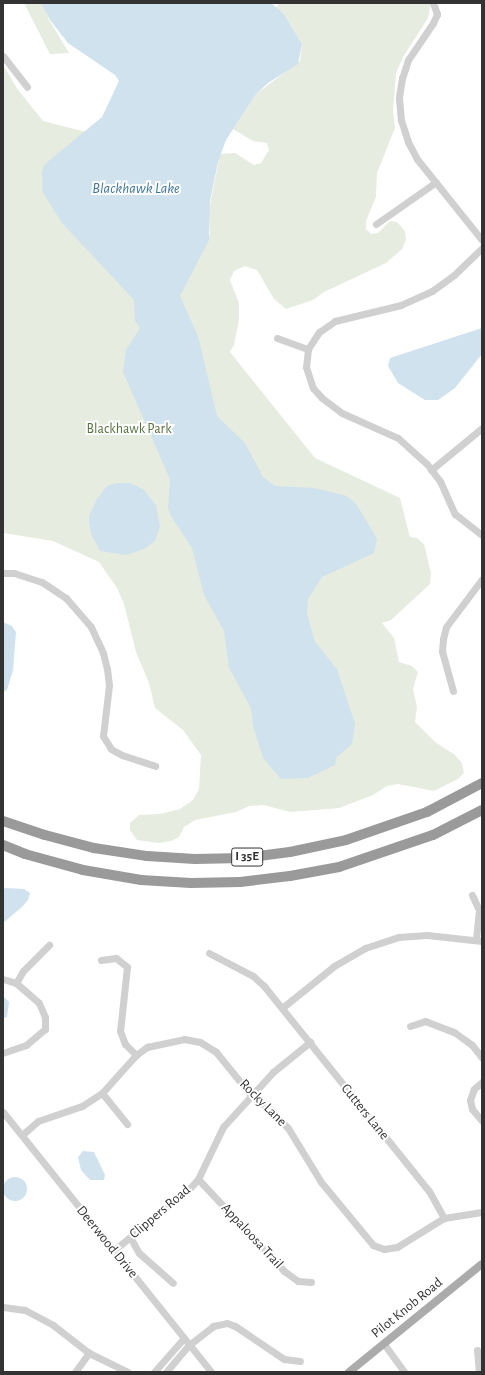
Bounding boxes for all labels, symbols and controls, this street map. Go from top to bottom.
water label: Blackhawk Lake [92,180,180,198]
park label: Blackhawk Park [86,421,172,437]
road number: I 35E [231,846,263,868]
street label: Rocky Lane [236,1076,290,1130]
street label: Cutters Lane [337,1081,393,1143]
street label: Clippers Road [126,1182,194,1242]
street label: Appaloosa Trail [217,1200,287,1272]
street label: Deerwood Drive [73,1202,141,1282]
street label: Pilot Knob Road [368,1274,446,1342]

